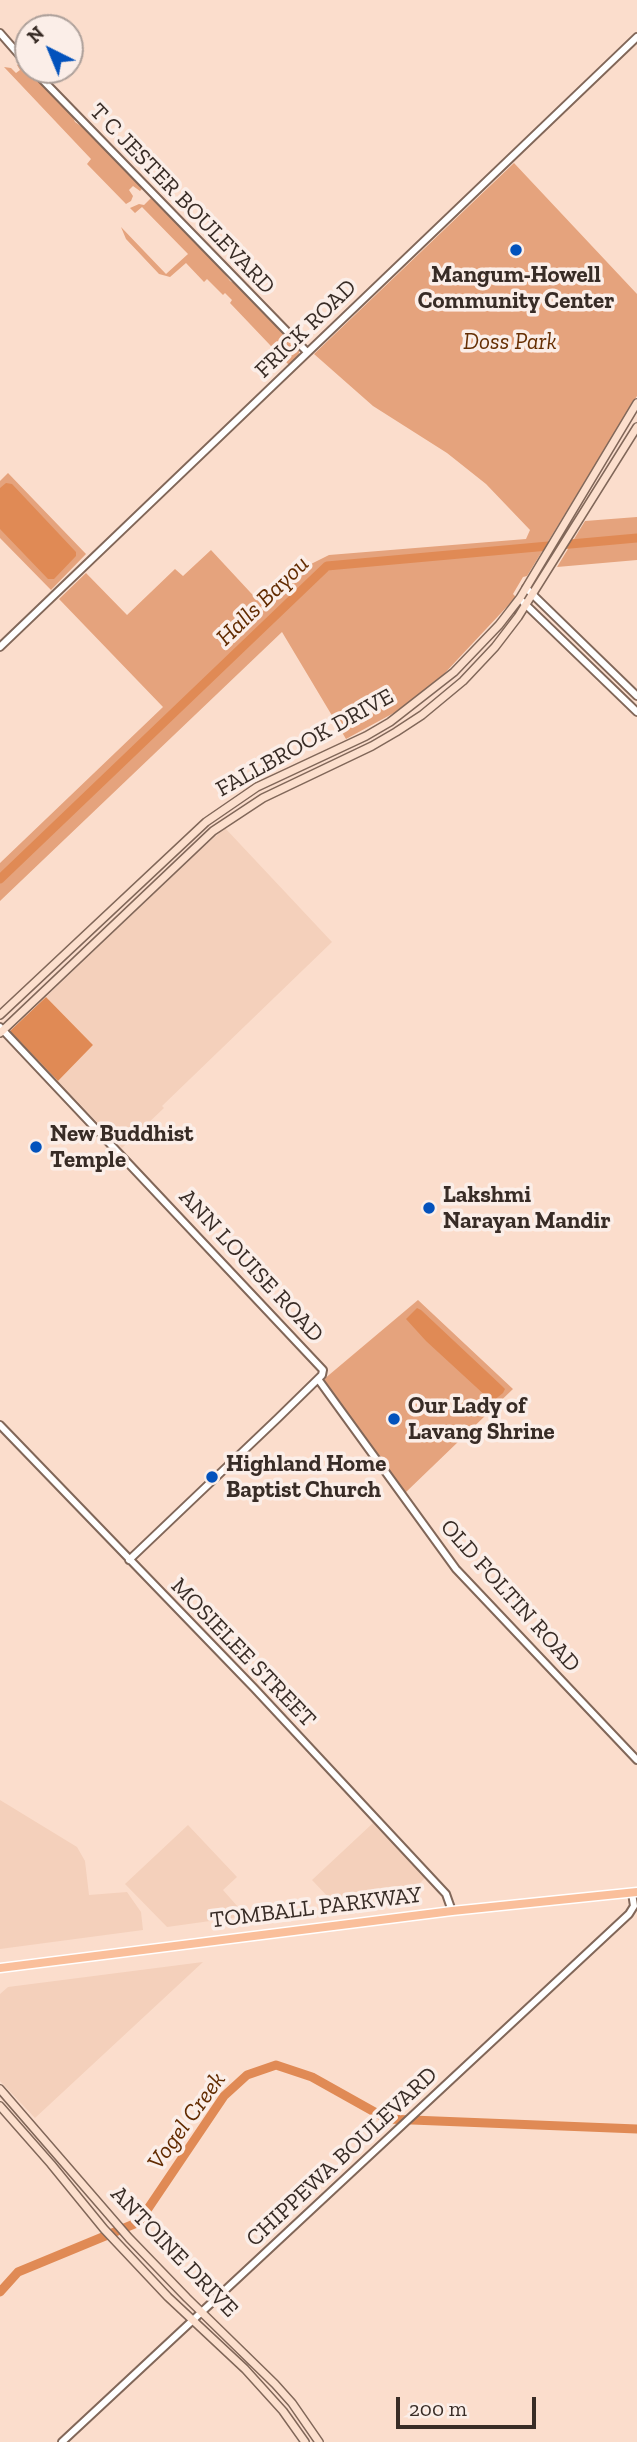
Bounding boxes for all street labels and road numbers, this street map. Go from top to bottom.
street label: T C JESTER BOULEVARD [84,98,280,300]
street label: FRICK ROAD [250,274,362,384]
street label: FALLBROOK DRIVE [211,683,399,803]
street label: ANN LOUISE ROAD [173,1184,329,1348]
street label: OLD FOLTIN ROAD [434,1514,586,1678]
street label: MOSIELEE STREET [165,1573,321,1733]
street label: TOMBALL PARKWAY [209,1881,423,1935]
street label: CHIPPEWA BOULEVARD [241,2061,443,2253]
street label: ANTOINE DRIVE [104,2181,244,2323]

